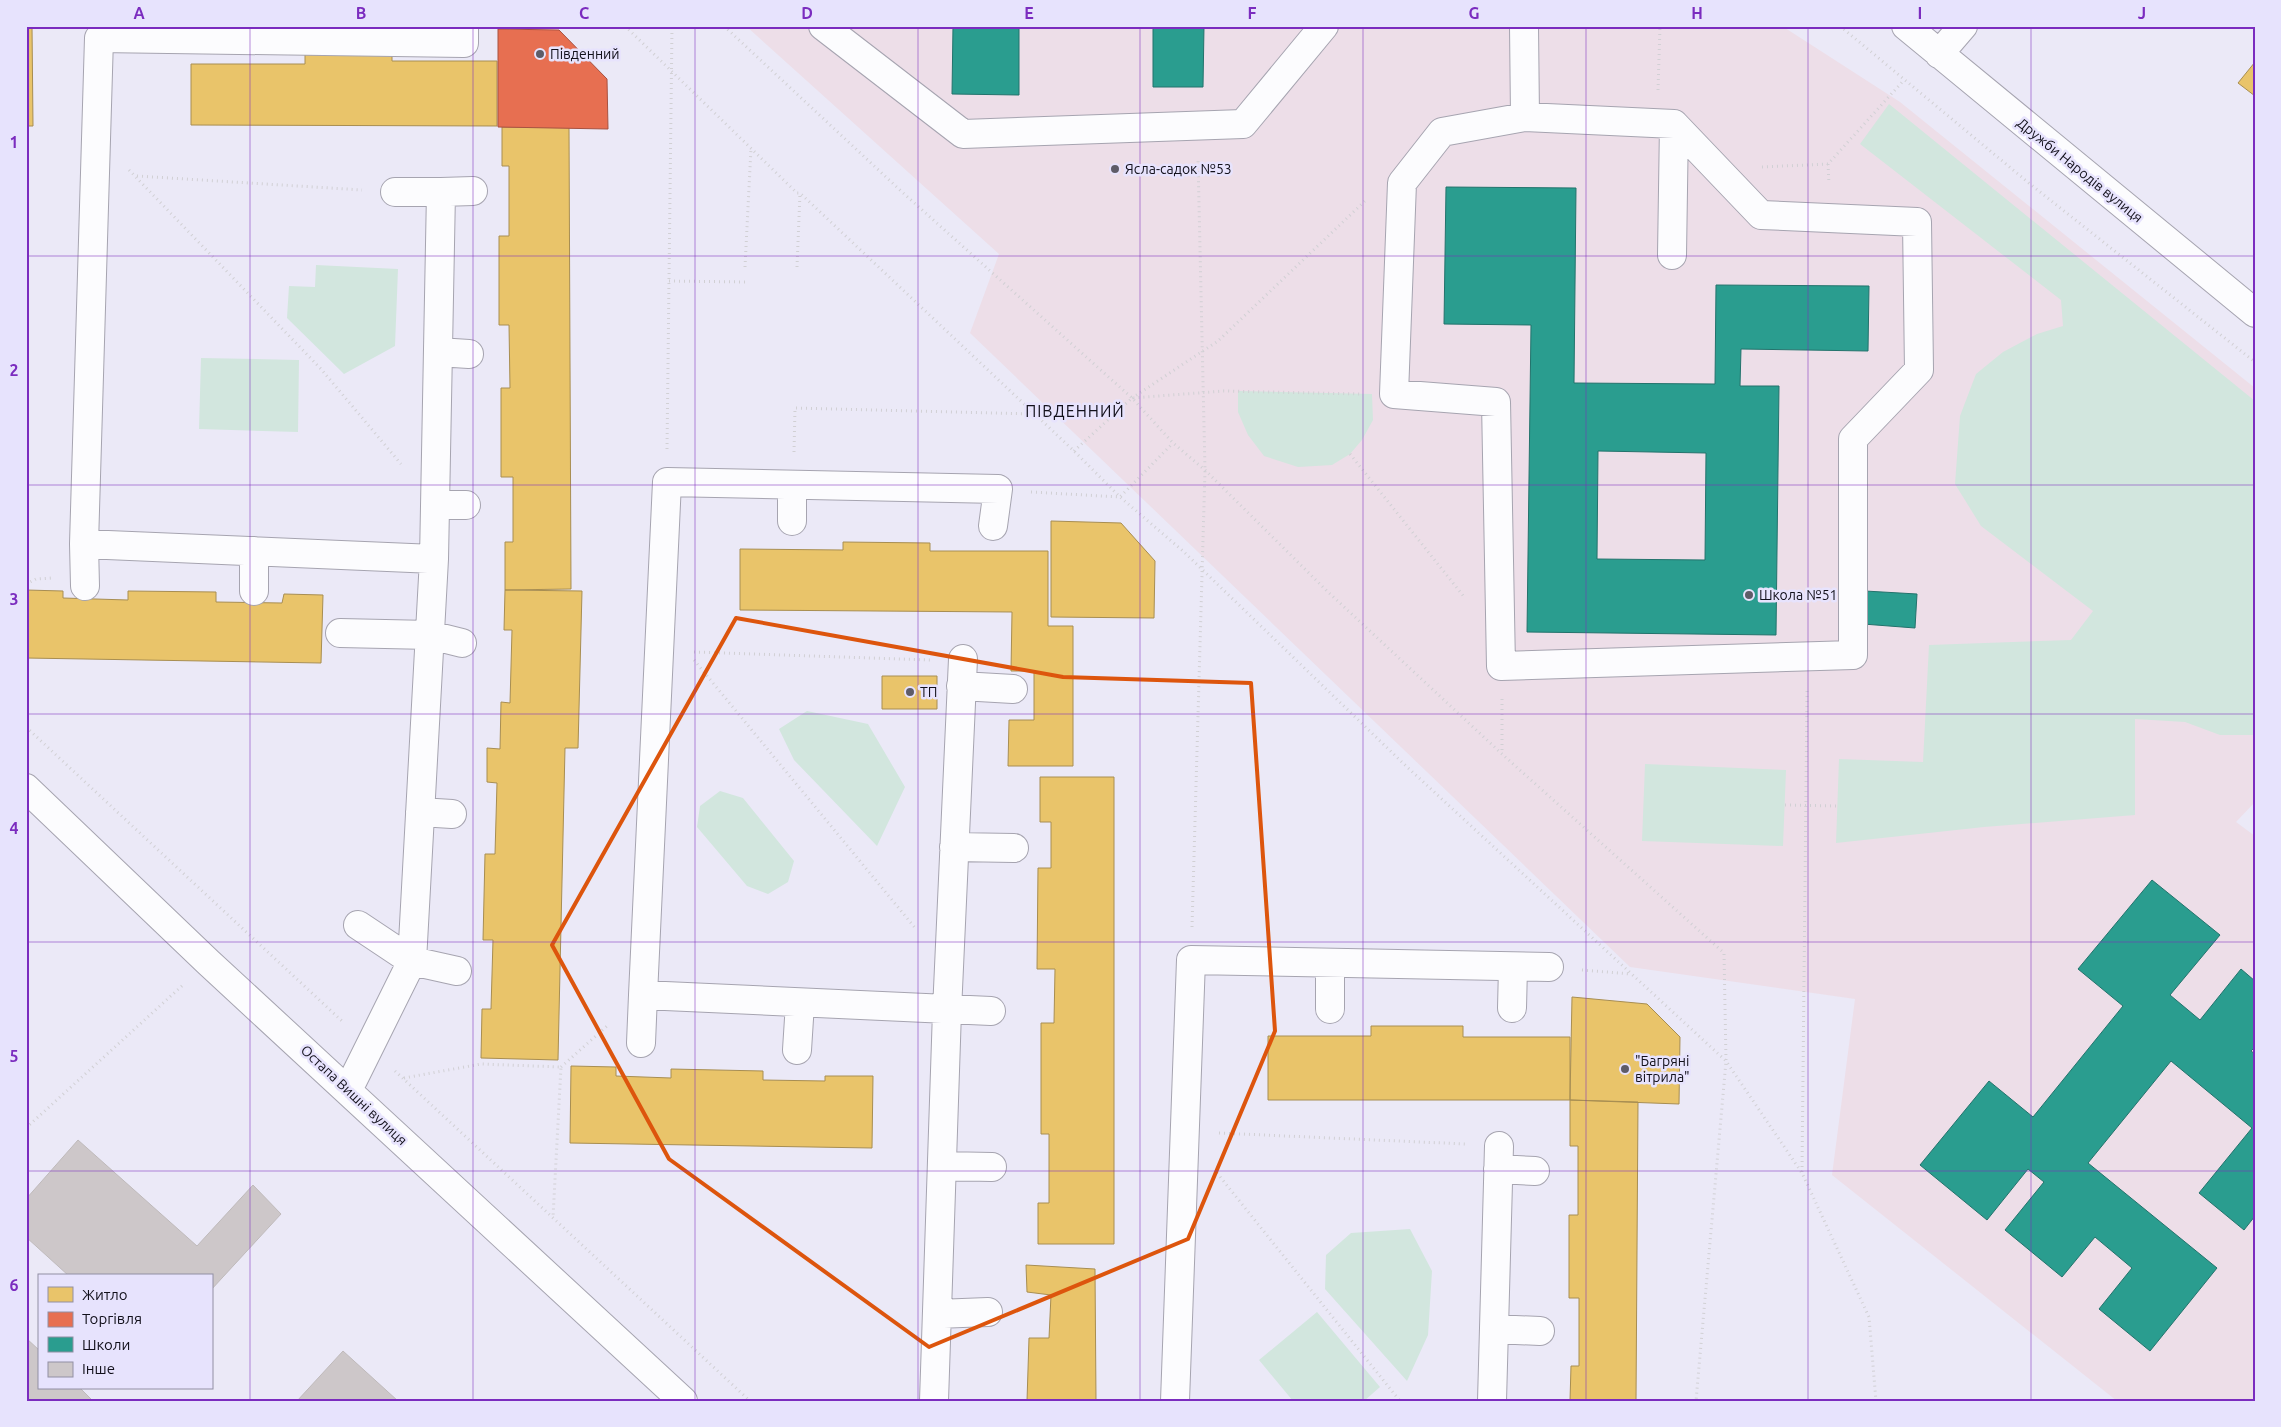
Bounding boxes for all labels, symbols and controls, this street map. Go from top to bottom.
text: A [133,4,145,22]
text: B [356,4,366,22]
text: C [579,4,589,22]
text: D [801,4,813,22]
text: E [1024,4,1034,22]
text: F [1248,4,1257,22]
text: G [1468,4,1480,22]
text: H [1691,4,1703,22]
text: I [1918,4,1922,22]
text: J [2138,4,2146,22]
place label: Південний [550,46,620,62]
marker: Південний [534,48,546,60]
street label: Дружби Народів вулиця [2014,114,2146,226]
text: 1 [9,133,19,151]
place label: Ясла-садок №53 [1125,161,1232,177]
marker: Ясла-садок №53 [1109,163,1121,175]
text: 2 [9,361,19,379]
district label: ПІВДЕННИЙ [1025,401,1125,420]
place label: Школа №51 [1759,587,1838,603]
marker: Школа №51 [1743,589,1755,601]
text: 3 [9,590,19,608]
place label: ТП [920,684,937,700]
marker: ТП [904,686,916,698]
text: 4 [9,819,19,837]
street label: Остапа Вишні вулиця [298,1042,410,1148]
text: 5 [9,1047,19,1065]
place label: "Багряні вітрила" [1635,1053,1690,1085]
marker: "Багряні вітрила" [1619,1063,1631,1075]
legend [38,1274,212,1390]
text: 6 [9,1276,19,1294]
text: Житло [82,1286,128,1303]
text: Торгівля [82,1310,142,1327]
text: Школи [82,1336,130,1353]
text: Інше [82,1360,115,1377]

